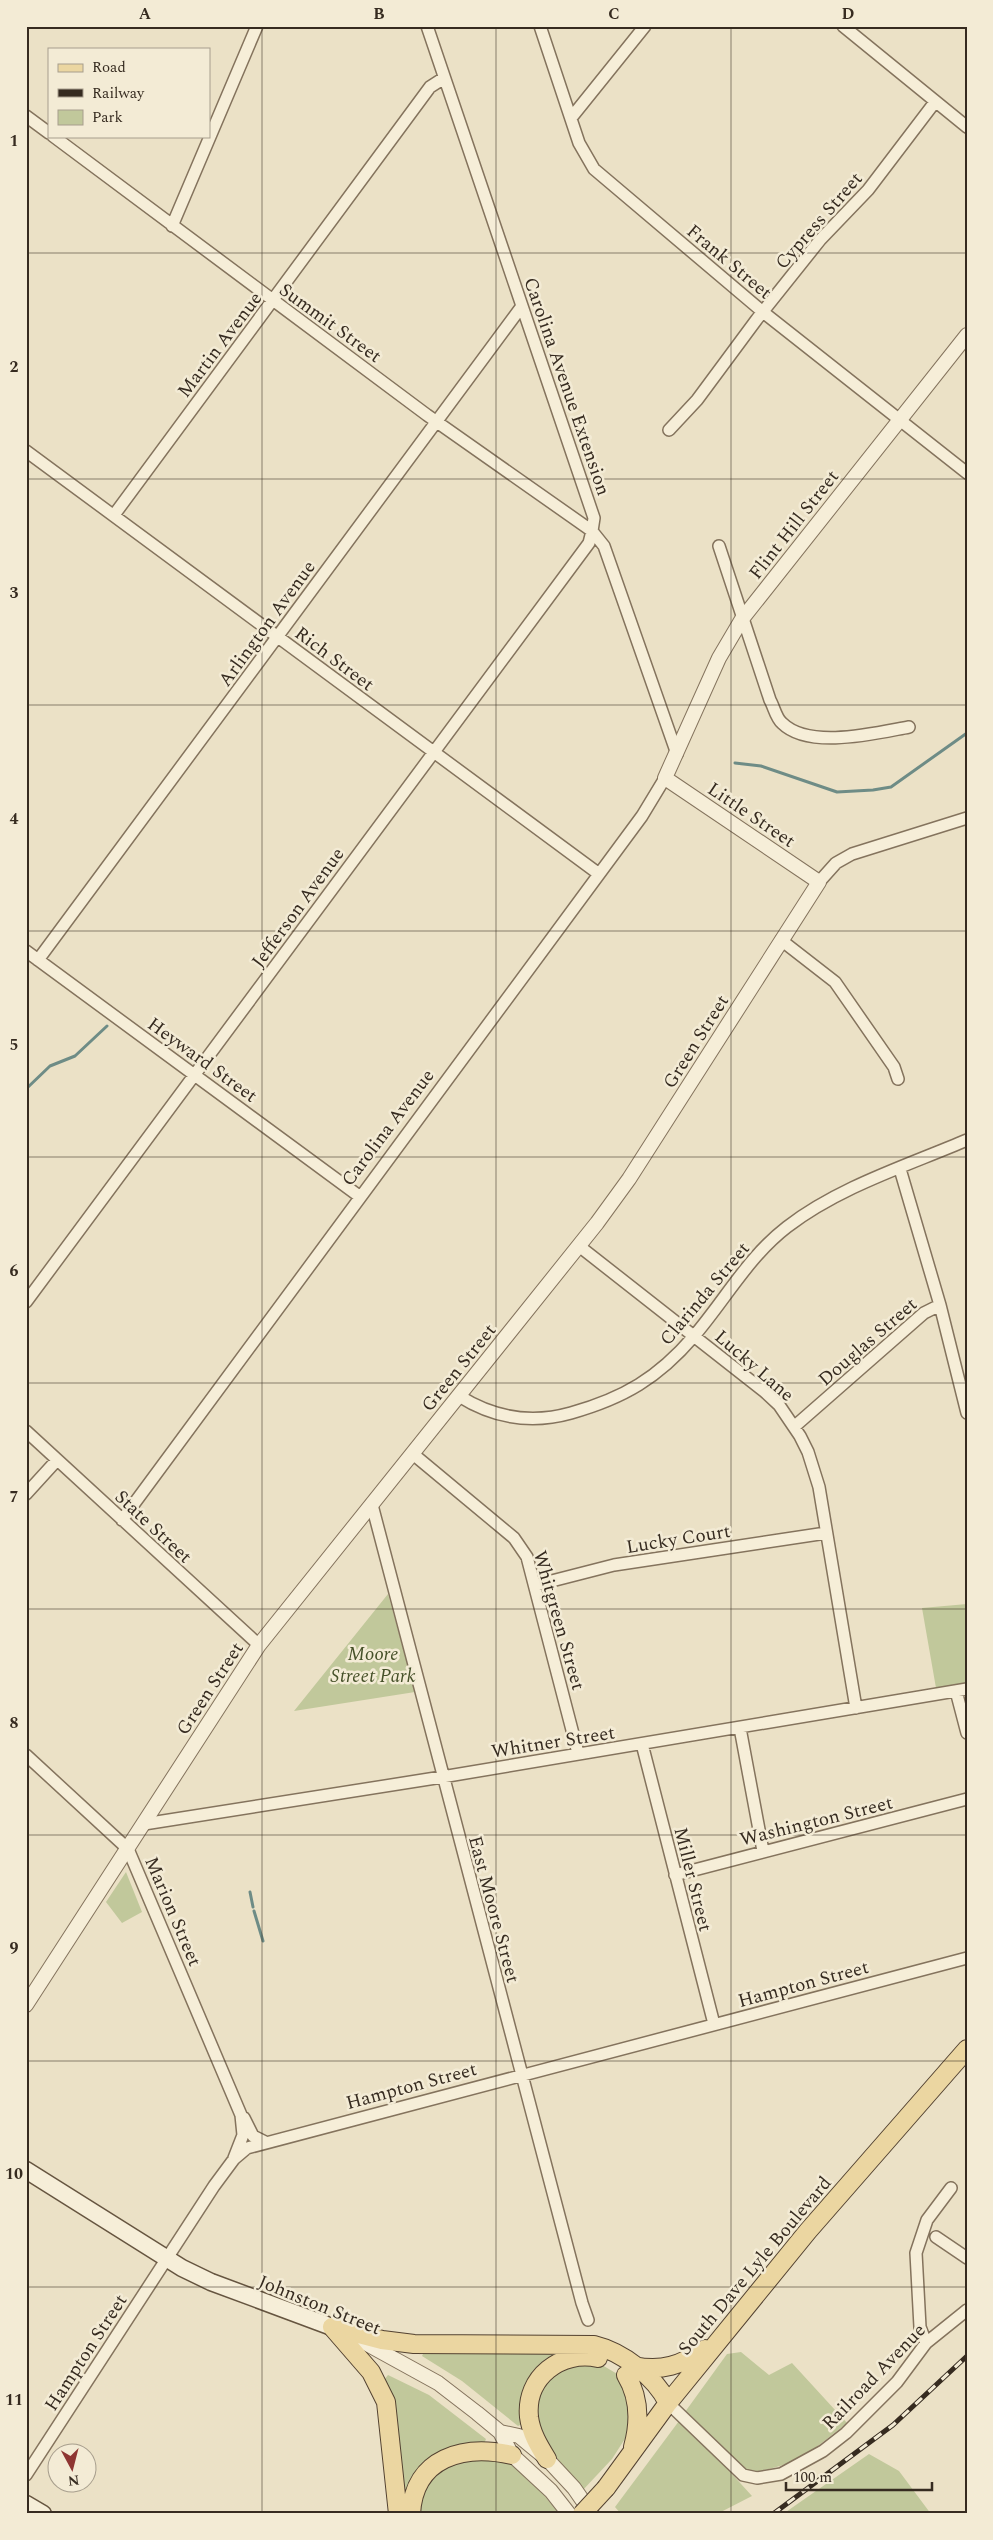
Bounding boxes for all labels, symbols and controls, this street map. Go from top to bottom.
text: A [139,2,152,26]
text: B [373,2,385,26]
text: C [608,2,620,26]
text: D [842,2,855,26]
legend [48,48,210,138]
text: Road [92,56,126,79]
text: Railway [92,82,145,105]
text: Park [92,106,123,129]
text: 1 [10,129,18,153]
street label: Cypress Street [768,166,870,276]
street label: Frank Street [680,217,779,307]
street label: Carolina Avenue Extension [516,273,618,500]
street label: Summit Street [273,276,388,371]
street label: Martin Avenue [171,286,270,404]
text: 2 [10,355,19,379]
street label: Flint Hill Street [742,464,847,586]
street label: Arlington Avenue [211,555,323,693]
text: 3 [10,581,19,605]
street label: Rich Street [288,620,380,699]
street label: Little Street [701,775,801,856]
text: 4 [10,807,19,831]
street label: Jefferson Avenue [244,842,352,974]
street label: Green Street [656,989,737,1095]
street label: Heyward Street [141,1010,263,1110]
text: 5 [10,1033,18,1057]
street label: Carolina Avenue [334,1063,442,1193]
street label: Clarinda Street [653,1236,757,1352]
text: 6 [10,1259,19,1283]
street label: Douglas Street [812,1290,924,1394]
street label: Green Street [414,1317,504,1418]
street label: Lucky Lane [708,1323,800,1409]
street label: State Street [108,1483,198,1571]
text: 7 [10,1485,19,1509]
street label: Lucky Court [624,1517,733,1562]
street label: Whitgreen Street [525,1547,592,1694]
street label: Green Street [169,1636,251,1741]
park label: Moore Street Park [330,1640,416,1691]
text: 8 [10,1711,19,1735]
street label: Whitner Street [489,1718,617,1767]
street label: Washington Street [737,1788,896,1854]
street label: Miller Street [666,1824,720,1935]
street label: East Moore Street [460,1833,527,1987]
street label: Marion Street [136,1852,209,1971]
text: 9 [10,1936,19,1960]
street label: Hampton Street [735,1953,872,2016]
street label: Hampton Street [343,2055,480,2118]
text: 10 [5,2162,23,2186]
street label: South Dave Lyle Boulevard [671,2170,839,2362]
street label: Johnston Street [254,2268,385,2343]
street label: Hampton Street [37,2288,135,2417]
street label: Railroad Avenue [815,2317,933,2437]
text: 11 [5,2388,23,2412]
north arrow [48,2442,98,2492]
scale bar [786,2460,932,2492]
text: 100 m [793,2466,832,2489]
text: N [67,2469,80,2492]

